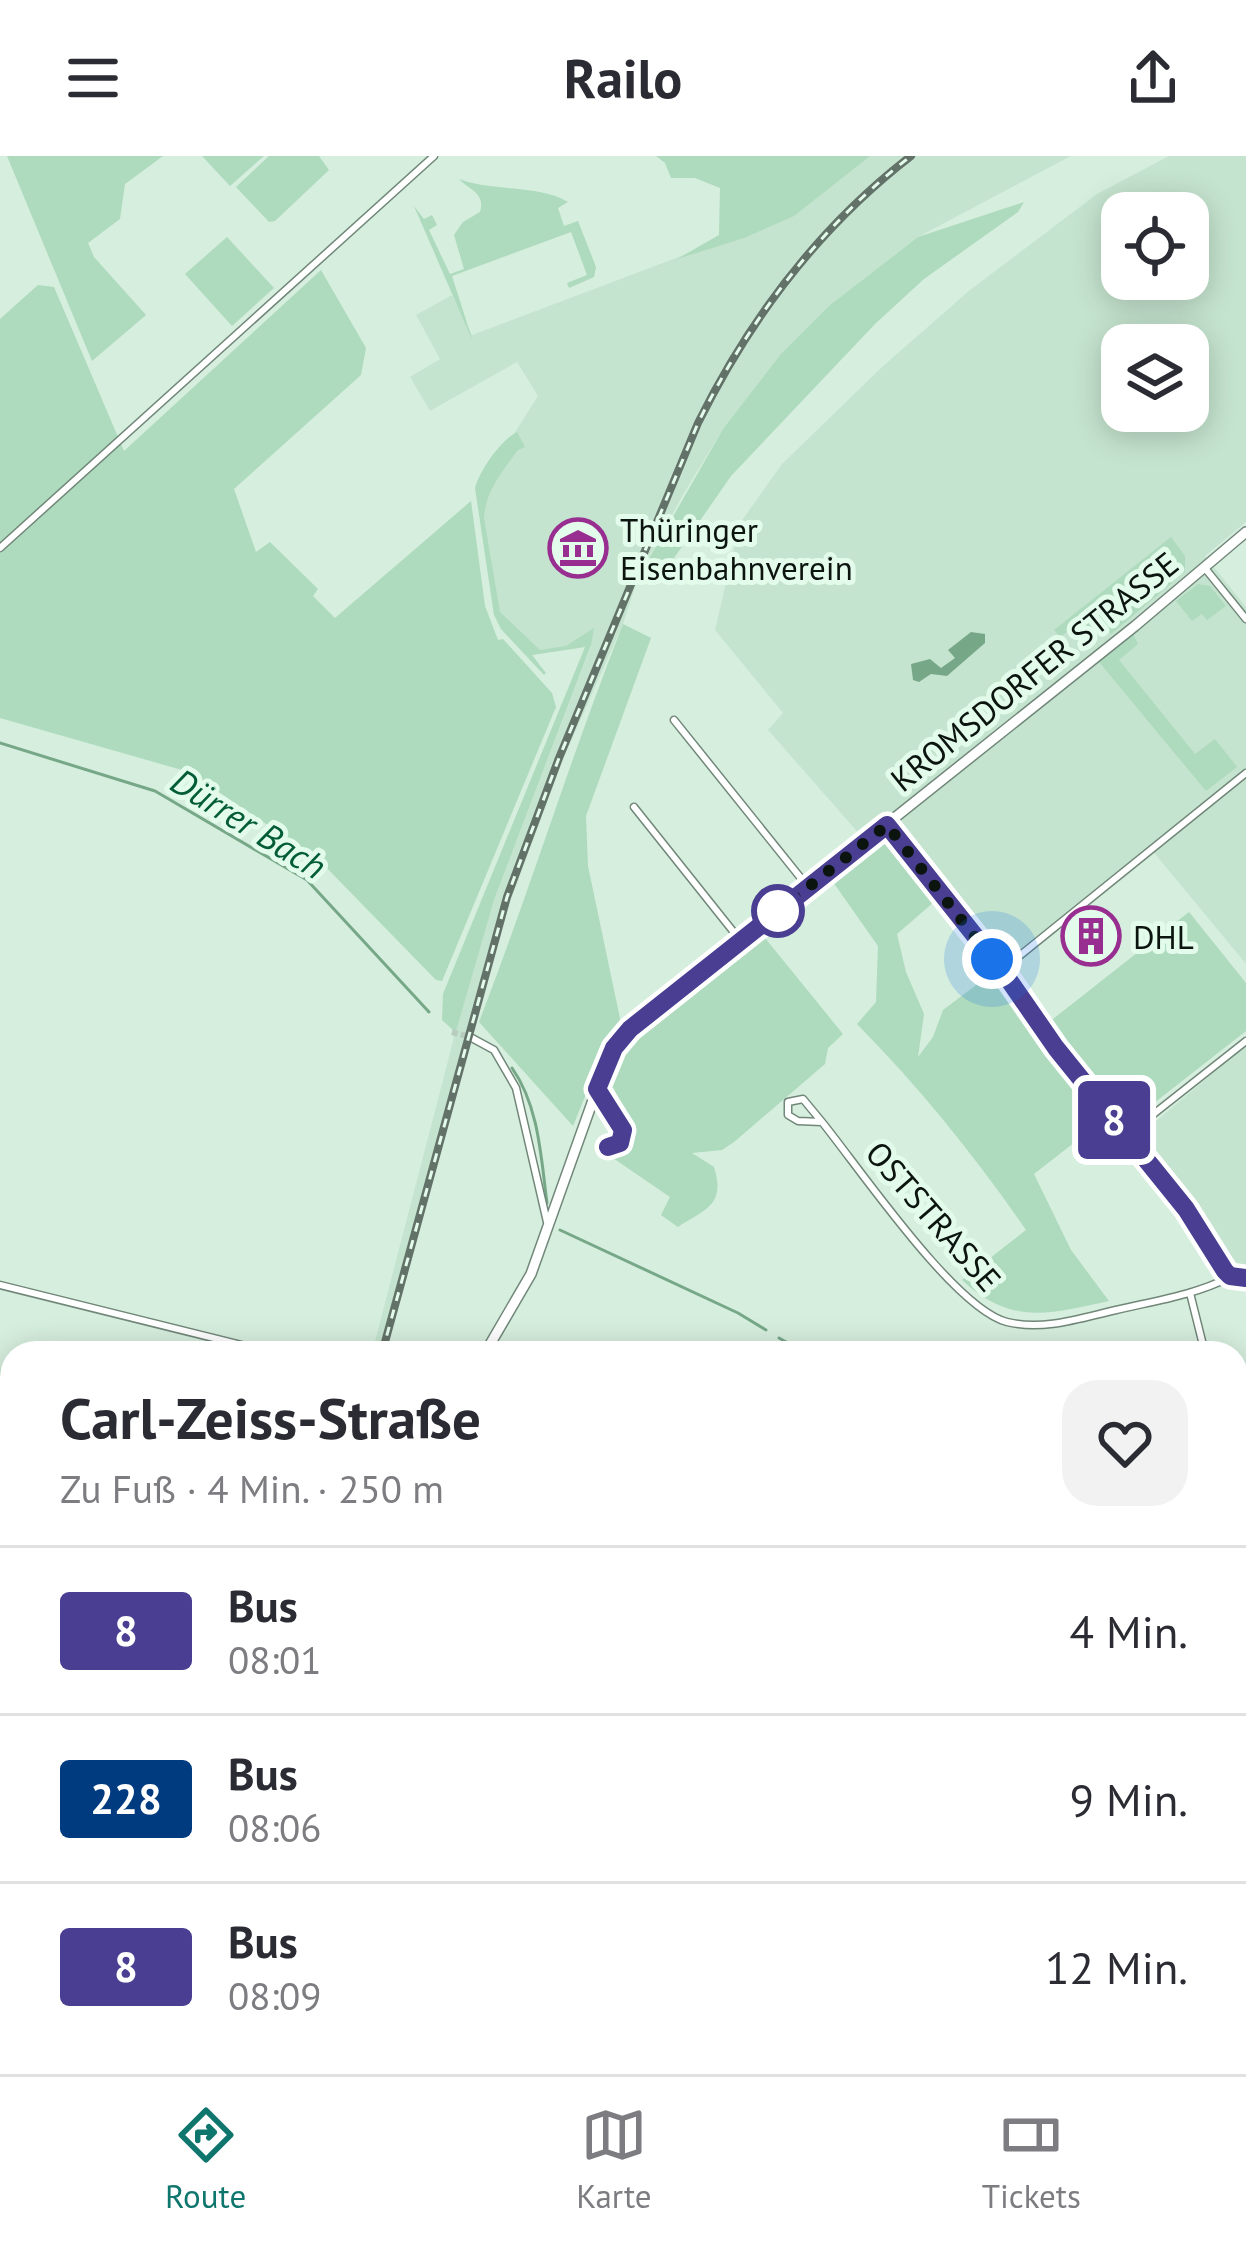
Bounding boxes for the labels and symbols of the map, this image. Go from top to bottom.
place label: Thüringer Eisenbahnverein [620,508,853,589]
museum icon: Thüringer Eisenbahnverein [547,517,609,579]
street label: KROMSDORFER STRASSE [881,542,1187,800]
water label: Dürrer Bach [163,757,335,889]
unlabelled marker [753,886,803,936]
building icon: DHL [1060,905,1122,967]
place label: DHL [1133,915,1194,958]
your location [962,929,1022,989]
line badge: 8 [1075,1081,1153,1159]
street label: OSTSTRASSE [857,1132,1011,1300]

